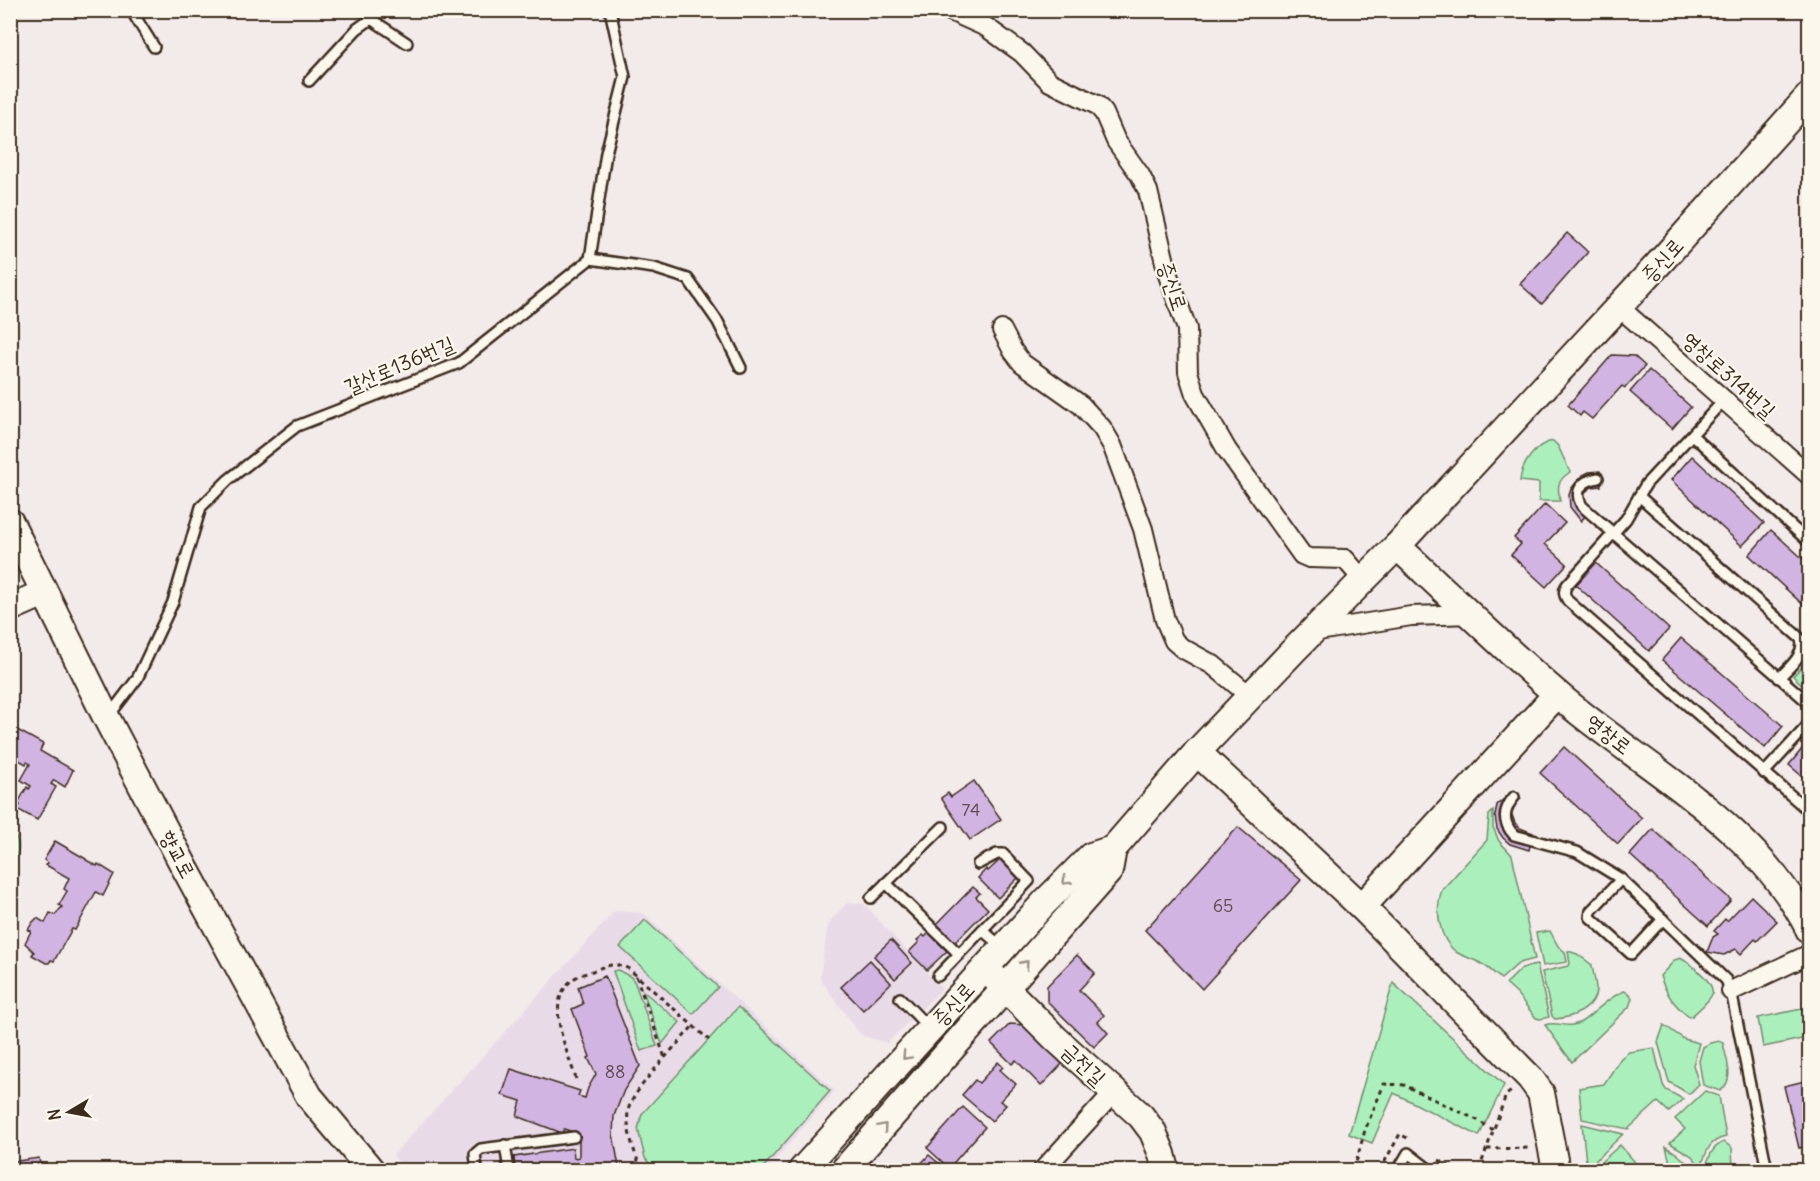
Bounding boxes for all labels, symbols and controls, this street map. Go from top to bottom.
street label: 증신로 [1635,232,1689,288]
street label: 증신로 [1152,258,1194,314]
street label: 영창로314번길 [1677,326,1781,424]
street label: 갈산로136번길 [340,330,458,400]
street label: 영창로 [1581,708,1637,760]
house number: 74 [962,798,980,821]
street label: 향교로 [154,825,202,883]
one-way arrow [1063,873,1074,884]
house number: 65 [1213,894,1233,917]
one-way arrow [1018,960,1029,971]
street label: 증신로 [926,976,980,1032]
street label: 금전길 [1056,1037,1112,1091]
one-way arrow [902,1049,913,1059]
house number: 88 [605,1060,625,1083]
north arrow [39,1082,99,1142]
text: N [43,1107,65,1122]
one-way arrow [876,1123,887,1133]

